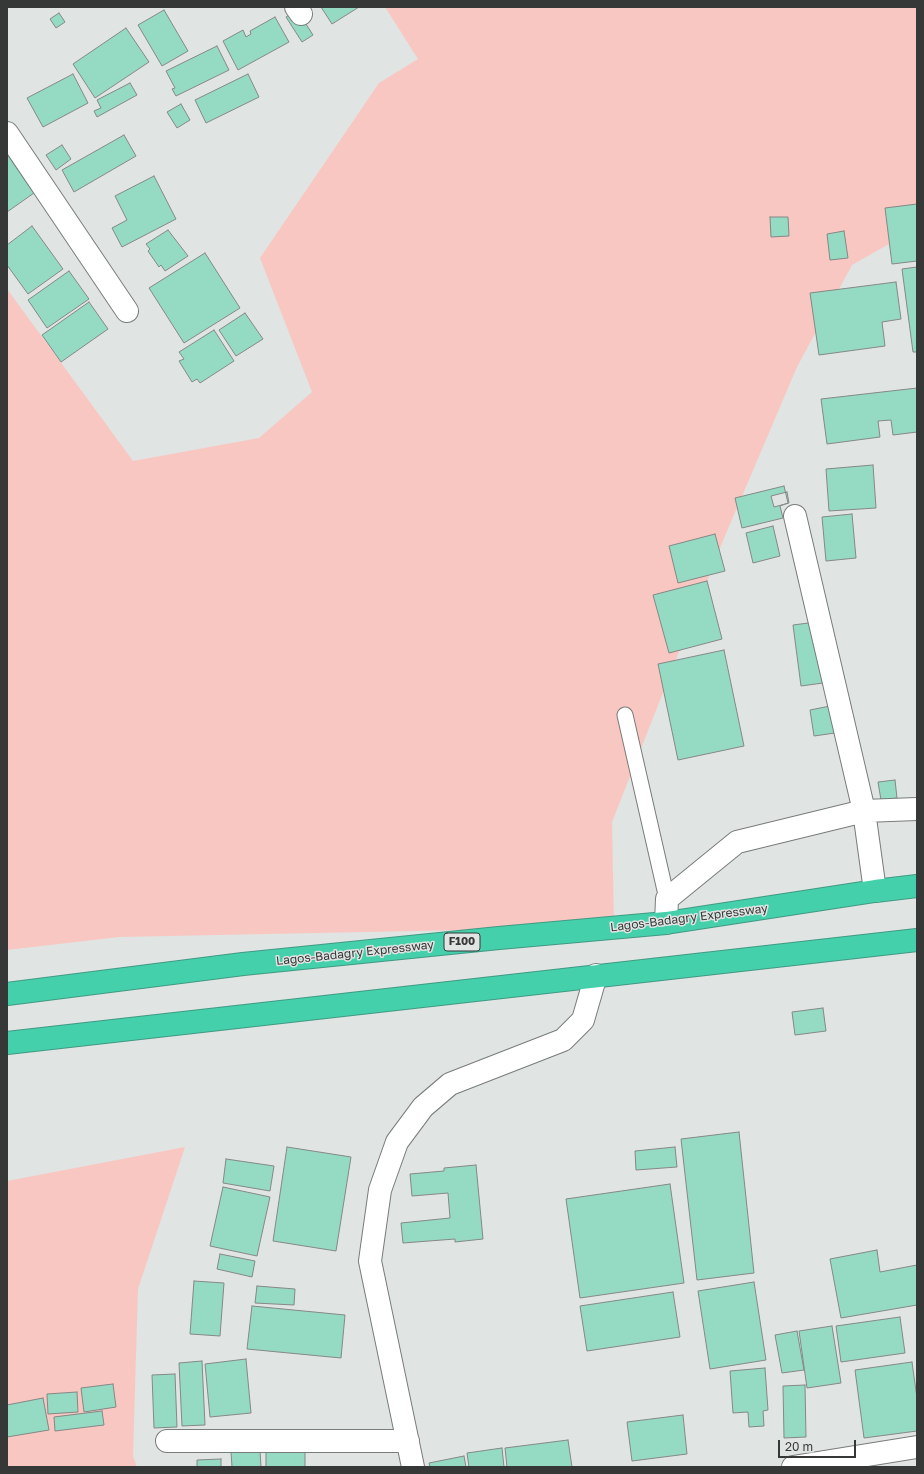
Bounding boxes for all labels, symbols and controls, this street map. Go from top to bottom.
street label: Lagos-Badagry Expressway [609,901,769,935]
road number: F100 [444,933,480,951]
street label: Lagos-Badagry Expressway [275,938,435,968]
scale bar [780,1432,858,1458]
text: 20 m [785,1439,813,1454]

